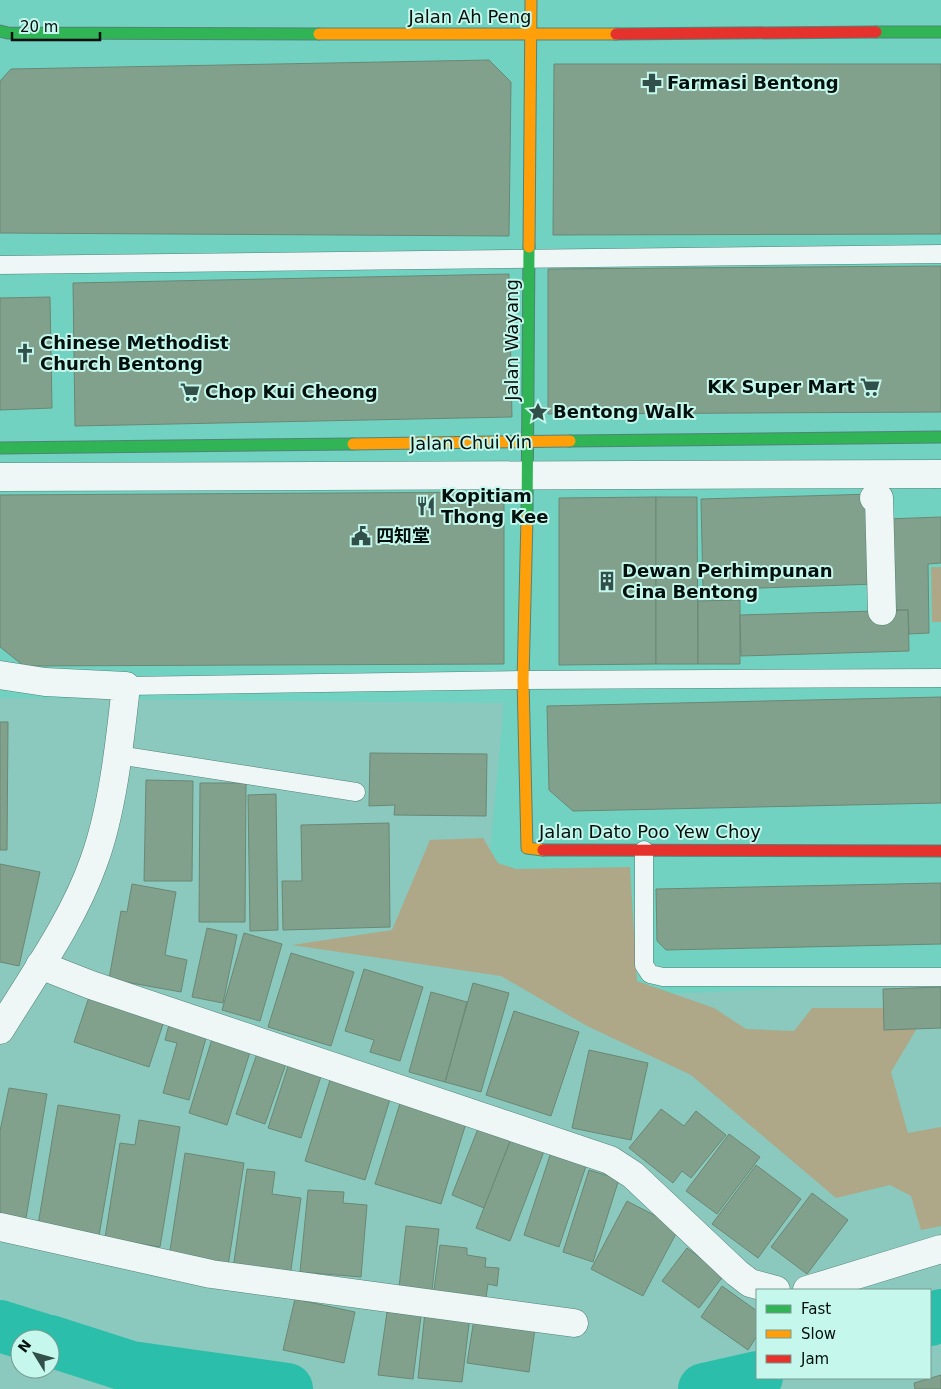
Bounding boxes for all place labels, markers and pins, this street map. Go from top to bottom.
pharmacy icon: Farmasi Bentong [641,72,663,94]
place label: Farmasi Bentong [667,72,839,93]
place label: Chinese Methodist Church Bentong [40,332,229,374]
church icon: Chinese Methodist Church Bentong [14,342,36,364]
place label: KK Super Mart [707,376,855,397]
supermarket icon: KK Super Mart [859,376,881,398]
supermarket icon: Chop Kui Cheong [179,381,201,403]
place label: Chop Kui Cheong [205,381,378,402]
place icon: Bentong Walk [527,401,549,423]
place label: Bentong Walk [553,401,695,422]
place label: Kopitiam Thong Kee [441,485,548,527]
restaurant icon: Kopitiam Thong Kee [415,495,437,517]
public building icon: 四知堂 [350,525,372,547]
place label: 四知堂 [376,525,430,546]
place label: Dewan Perhimpunan Cina Bentong [622,560,833,602]
building icon: Dewan Perhimpunan Cina Bentong [596,570,618,592]

